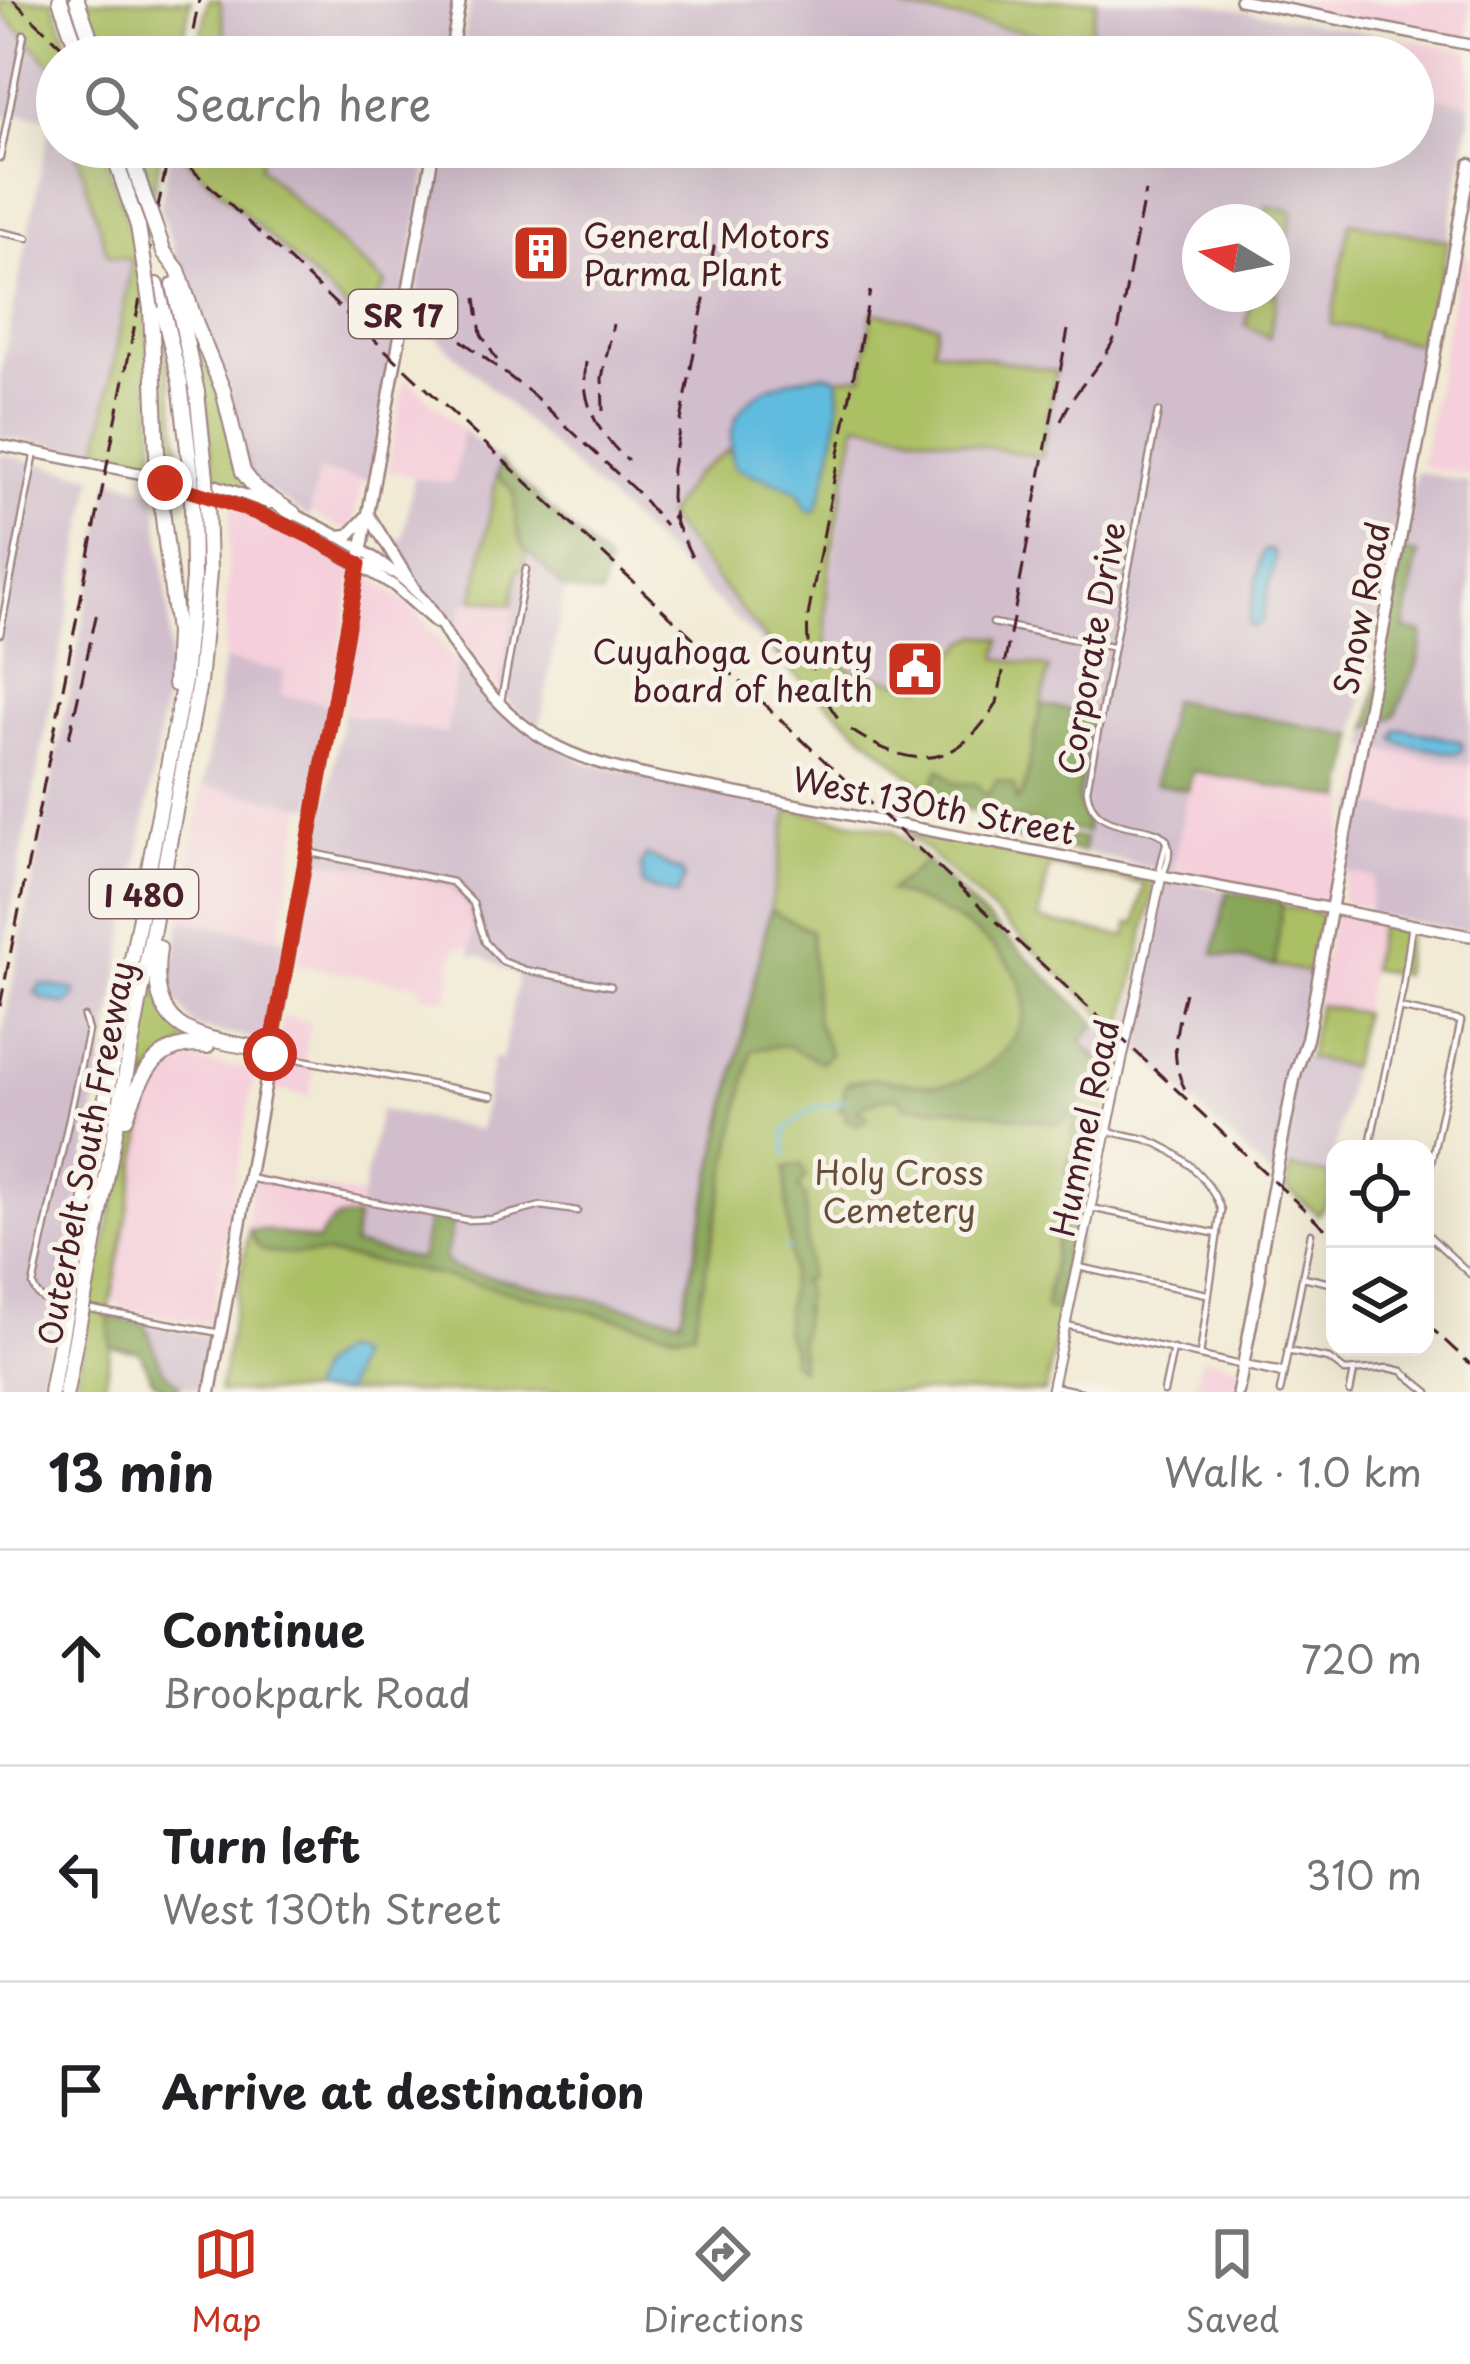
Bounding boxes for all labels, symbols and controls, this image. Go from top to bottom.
search box [36,36,1434,168]
text: Search here [174,68,431,136]
icon: search [78,69,144,135]
north arrow [1182,204,1290,312]
place label: General Motors Parma Plant [583,209,830,297]
building icon: General Motors Parma Plant [510,222,572,284]
road number: SR 17 [349,290,457,338]
route end [138,456,192,510]
street label: Corporate Drive [1043,517,1137,779]
street label: Snow Road [1319,517,1401,699]
place label: Cuyahoga County board of health [592,625,873,713]
public building icon: Cuyahoga County board of health [884,638,946,700]
street label: West 130th Street [788,752,1080,856]
road number: I 480 [90,870,198,918]
street label: Outerbelt South Freeway [22,957,146,1349]
street label: Hummel Road [1036,1015,1130,1241]
route start [243,1027,297,1081]
map controls [1326,1140,1434,1356]
button: locate [1326,1140,1434,1248]
park label: Holy Cross Cemetery [815,1146,983,1234]
button: layers [1326,1248,1434,1356]
text: 13 min [48,1432,214,1509]
text: Walk · 1.0 km [1164,1441,1422,1500]
text: Continue [162,1594,365,1662]
icon: ahead [48,1625,114,1691]
text: 720 m [1301,1628,1422,1687]
text: Brookpark Road [162,1662,471,1721]
text: Turn left [162,1810,361,1878]
icon: left [48,1841,114,1907]
text: 310 m [1305,1844,1422,1903]
text: West 130th Street [162,1878,501,1937]
text: Arrive at destination [162,2056,645,2124]
icon: arrive [48,2057,114,2123]
tab: Map [191,2221,261,2343]
tab: Directions [643,2221,804,2343]
tab: Saved [1185,2221,1279,2343]

